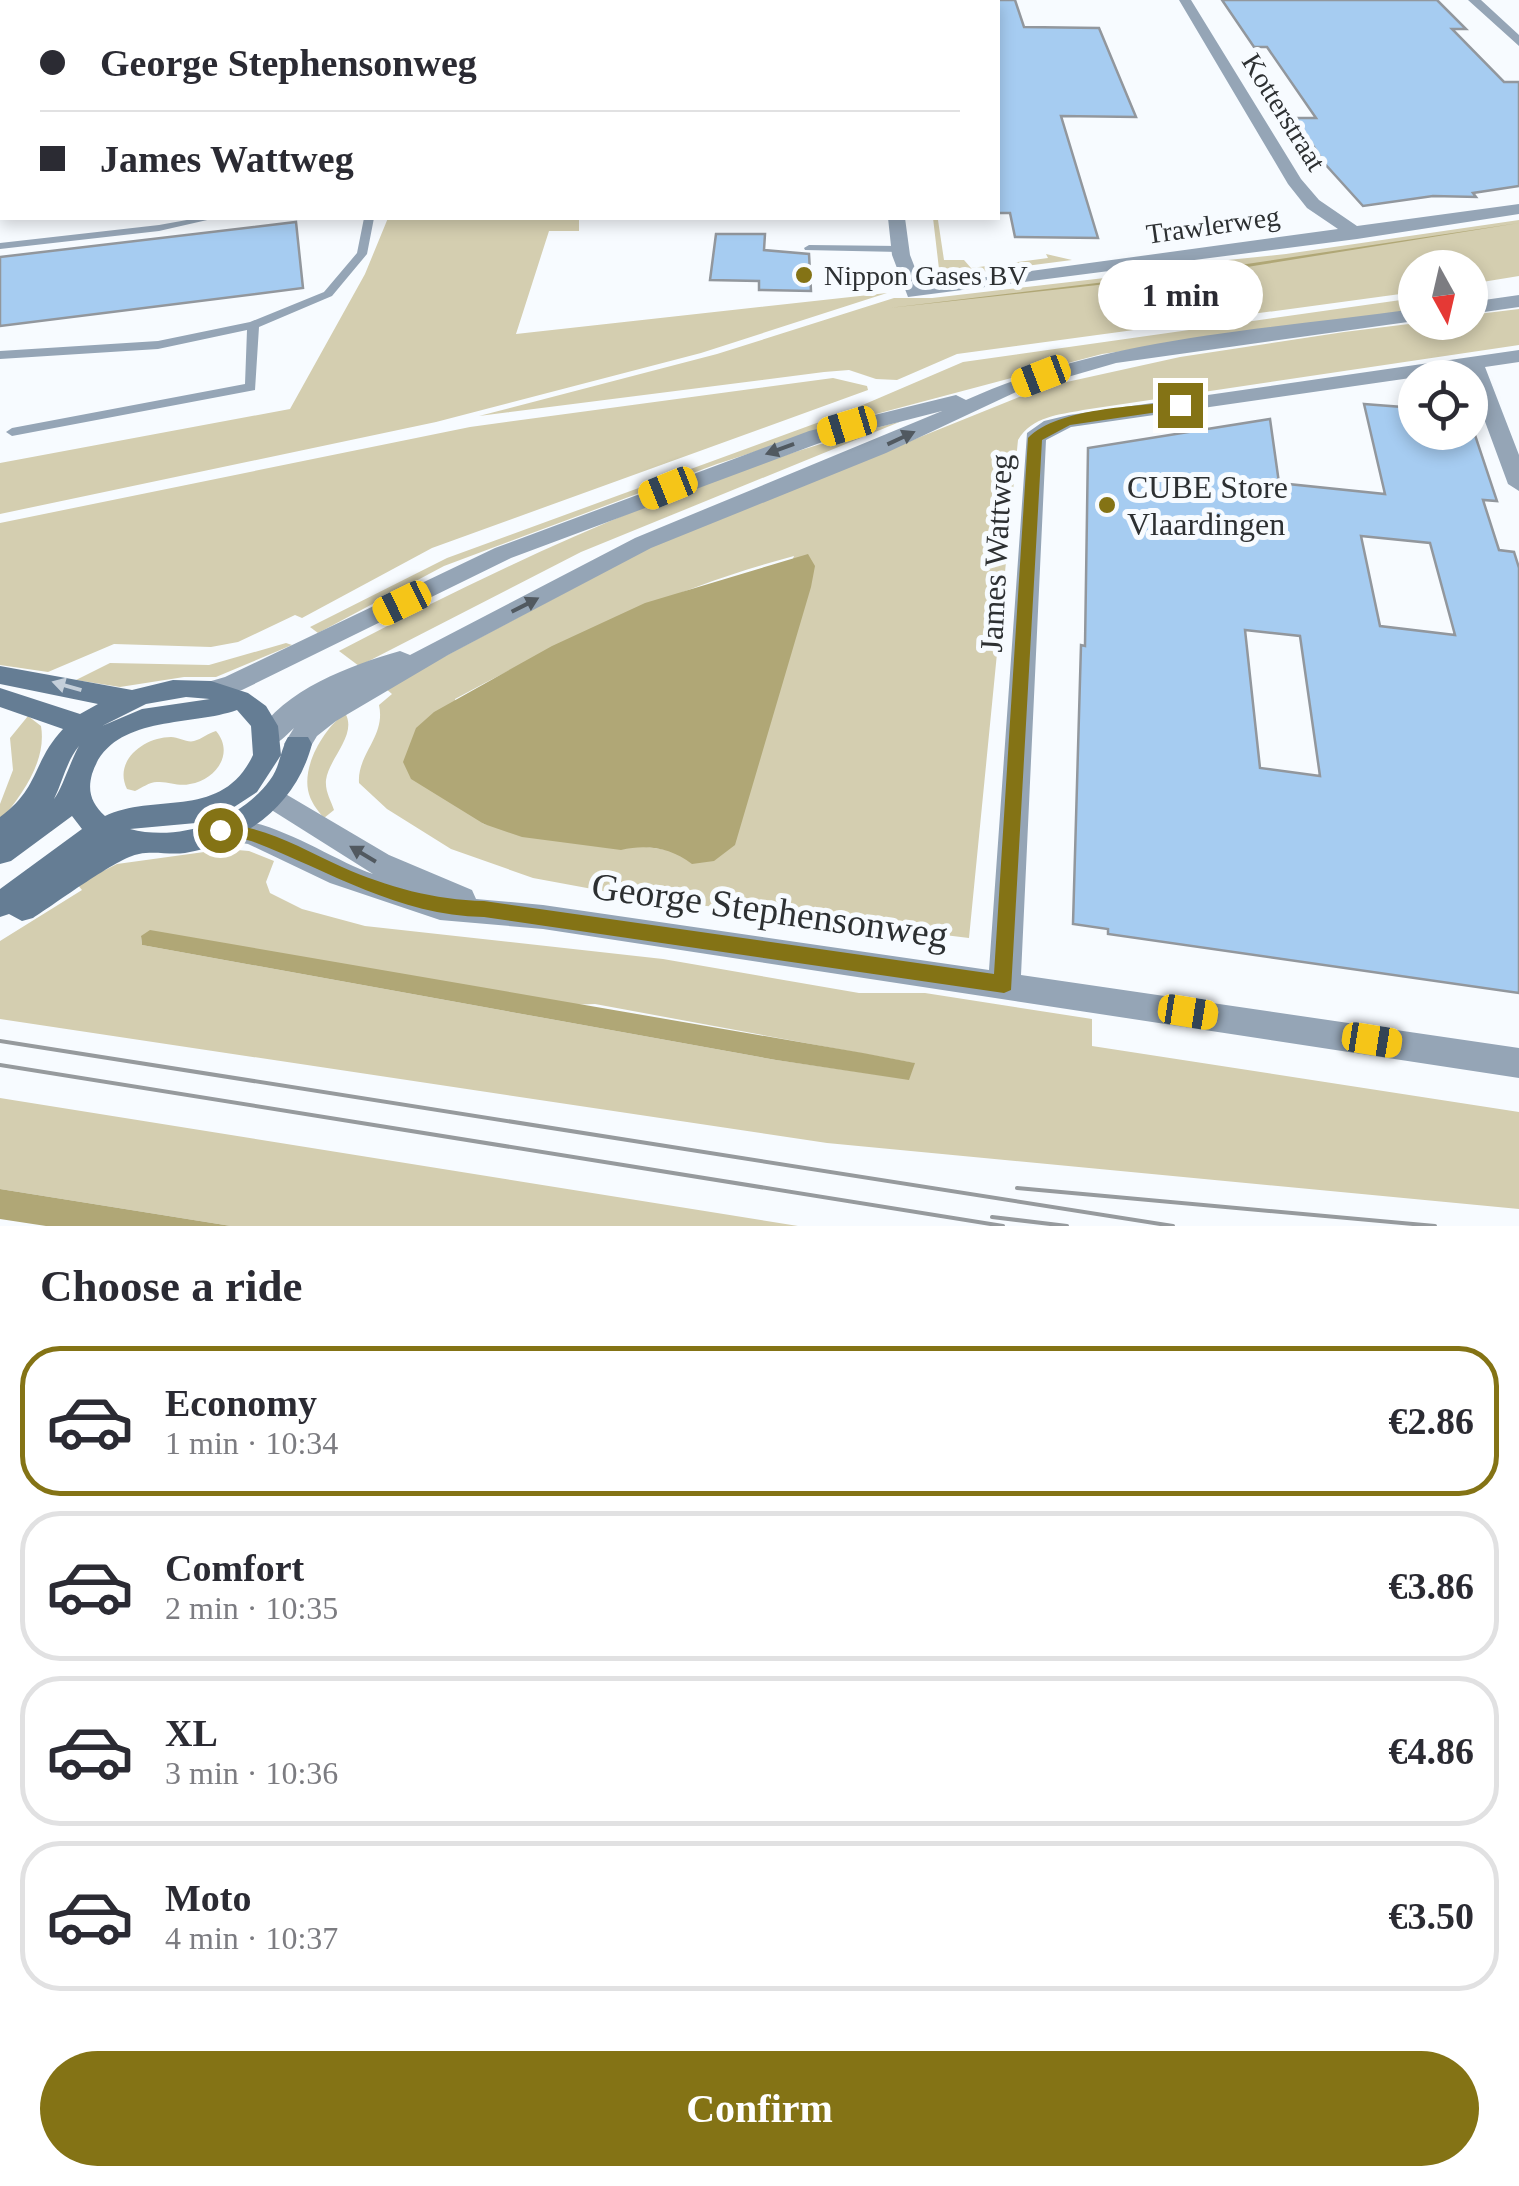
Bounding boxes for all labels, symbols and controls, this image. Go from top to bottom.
text: George Stephensonweg [100,42,477,84]
street label: Kotterstraat [1236,48,1332,176]
text: James Wattweg [100,138,354,180]
street label: Trawlerweg [1144,200,1282,250]
north arrow [1398,250,1488,340]
map controls [1398,250,1488,450]
place label: Nippon Gases BV [824,260,1028,291]
callout: 1 min [1098,260,1262,330]
marker: Nippon Gases BV [793,264,815,286]
text: 1 min [1142,277,1219,313]
car [1008,351,1074,401]
button: locate [1398,360,1488,450]
route end [1158,383,1203,428]
car [814,403,880,449]
one-way arrow [886,430,916,446]
one-way arrow [764,442,794,457]
street label: James Wattweg [973,453,1019,653]
car [635,463,701,513]
place label: CUBE Store Vlaardingen [1127,469,1288,542]
marker: CUBE Store Vlaardingen [1096,494,1118,516]
car [368,576,436,630]
one-way arrow [511,597,540,614]
one-way arrow [51,678,82,694]
route start [198,808,243,853]
one-way arrow [349,846,377,863]
street label: George Stephensonweg [589,864,951,956]
car [1156,992,1220,1032]
car [1340,1020,1404,1060]
text: Choose a ride [40,1261,303,1311]
icon: car [45,1376,135,1466]
text: Economy [165,1382,317,1424]
text: €2.86 [1389,1400,1474,1442]
text: 1 min · 10:34 [165,1425,338,1461]
icon: car [45,1541,135,1631]
text: Comfort [165,1547,304,1589]
text: €3.86 [1389,1565,1474,1607]
text: 2 min · 10:35 [165,1590,338,1626]
icon: car [45,1706,135,1796]
text: XL [165,1712,218,1754]
text: €4.86 [1389,1730,1474,1772]
text: 3 min · 10:36 [165,1755,338,1791]
icon: car [45,1871,135,1961]
text: Moto [165,1877,252,1919]
text: €3.50 [1389,1895,1474,1937]
text: 4 min · 10:37 [165,1920,338,1956]
button: Confirm [40,2051,1479,2166]

